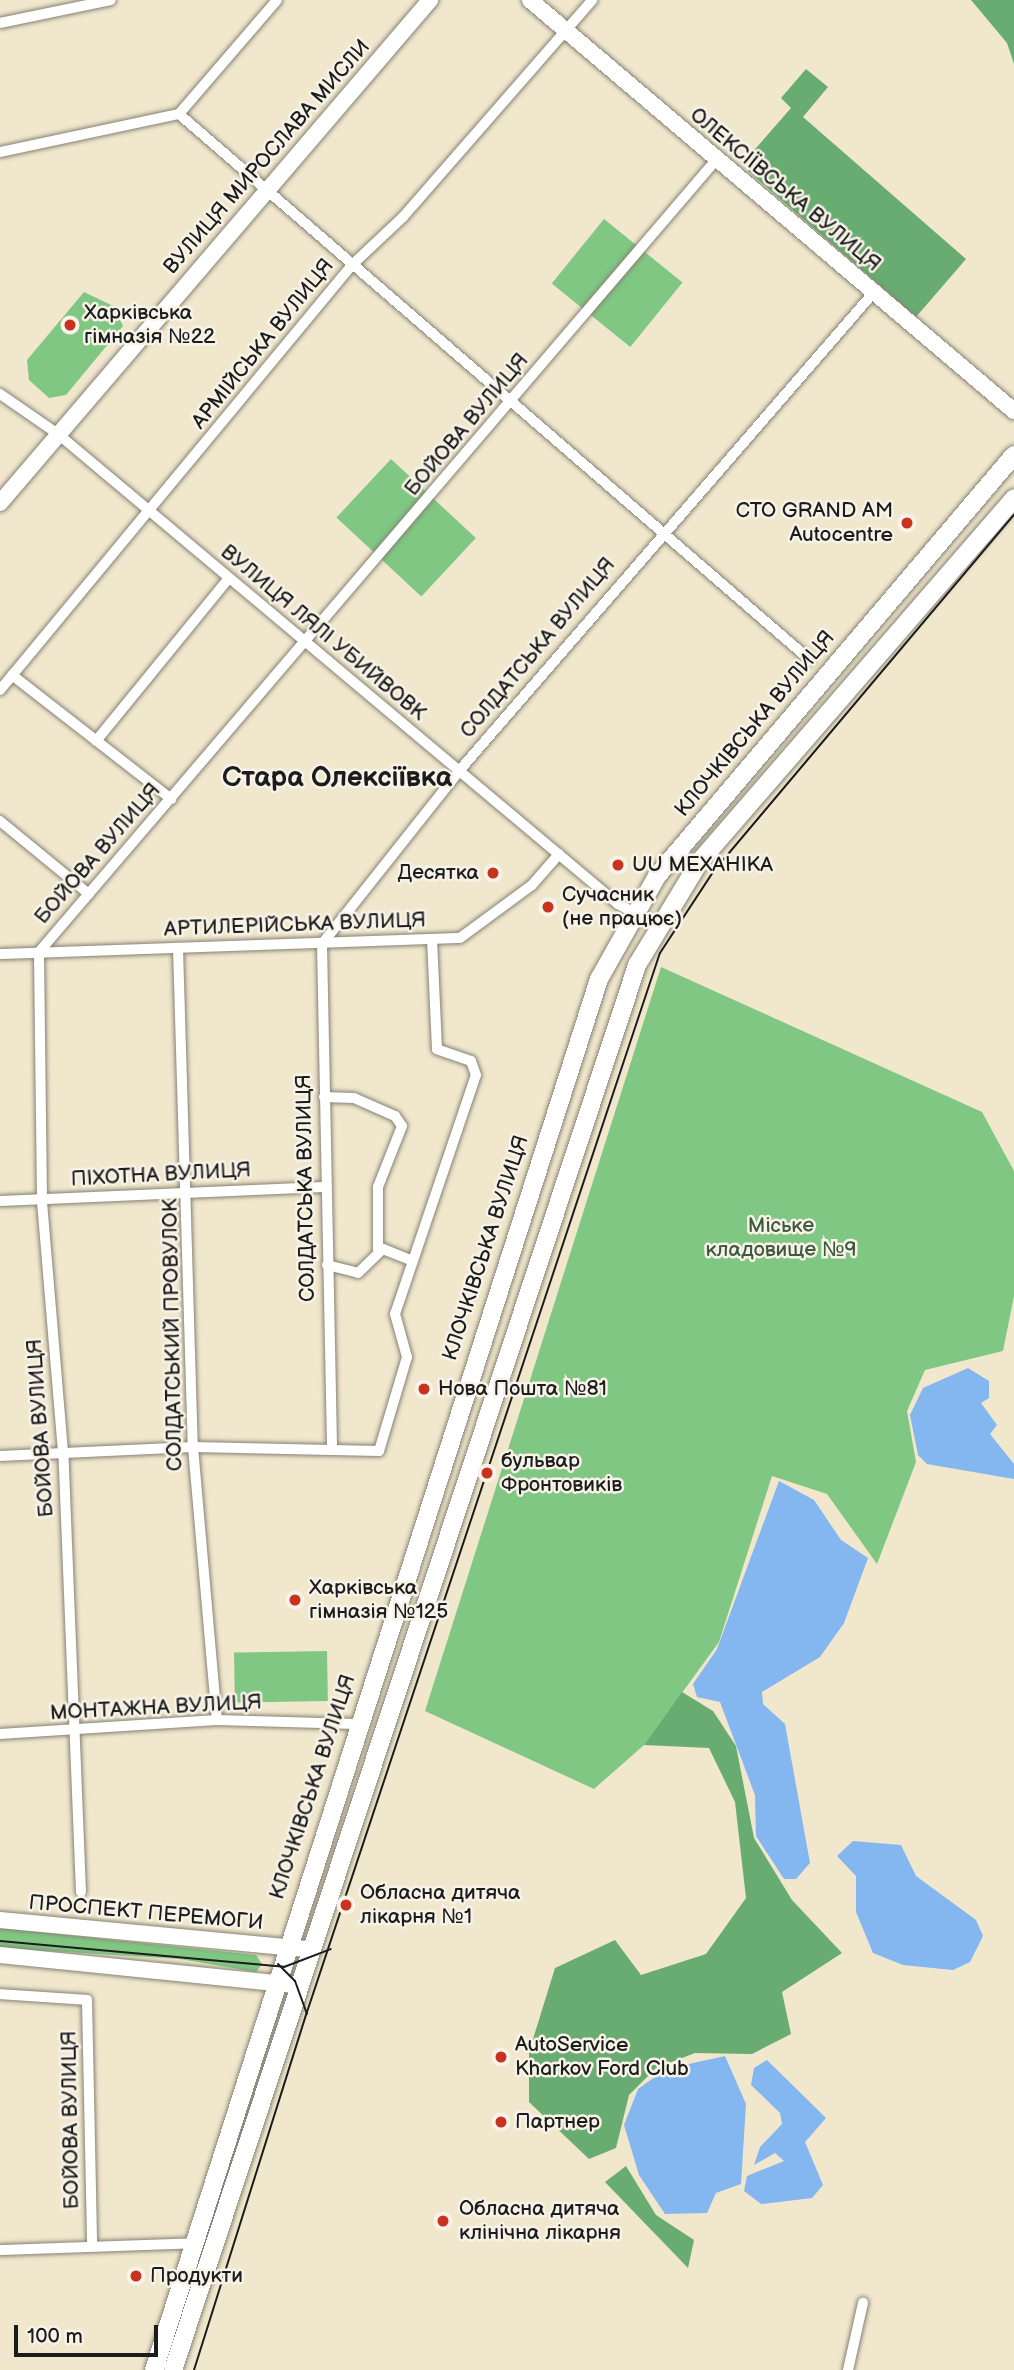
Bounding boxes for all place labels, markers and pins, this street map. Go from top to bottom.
place label: Харківська гімназія №22 [84,300,215,350]
marker: Харківська гімназія №22 [62,317,78,333]
place label: СТО GRAND AM Autocentre [736,498,893,548]
marker: СТО GRAND AM Autocentre [899,515,915,531]
place label: UU МЕХАНІКА [632,852,773,878]
marker: UU МЕХАНІКА [610,857,626,873]
place label: Десятка [397,860,479,886]
marker: Десятка [485,865,501,881]
place label: Сучасник (не працює) [562,882,682,932]
marker: Сучасник (не працює) [540,899,556,915]
place label: Нова Пошта №81 [438,1376,607,1402]
marker: Нова Пошта №81 [416,1381,432,1397]
place label: бульвар Фронтовиків [501,1448,622,1498]
marker: бульвар Фронтовиків [479,1465,495,1481]
place label: Харківська гімназія №125 [309,1575,448,1625]
marker: Харківська гімназія №125 [287,1592,303,1608]
place label: Обласна дитяча лікарня №1 [360,1880,520,1930]
marker: Обласна дитяча лікарня №1 [338,1897,354,1913]
place label: AutoService Kharkov Ford Club [515,2032,689,2082]
marker: AutoService Kharkov Ford Club [493,2049,509,2065]
place label: Партнер [515,2109,600,2135]
marker: Партнер [493,2114,509,2130]
place label: Обласна дитяча клінічна лікарня [459,2196,621,2246]
marker: Обласна дитяча клінічна лікарня [433,2211,453,2231]
place label: Продукти [150,2263,243,2289]
marker: Продукти [128,2268,144,2284]

